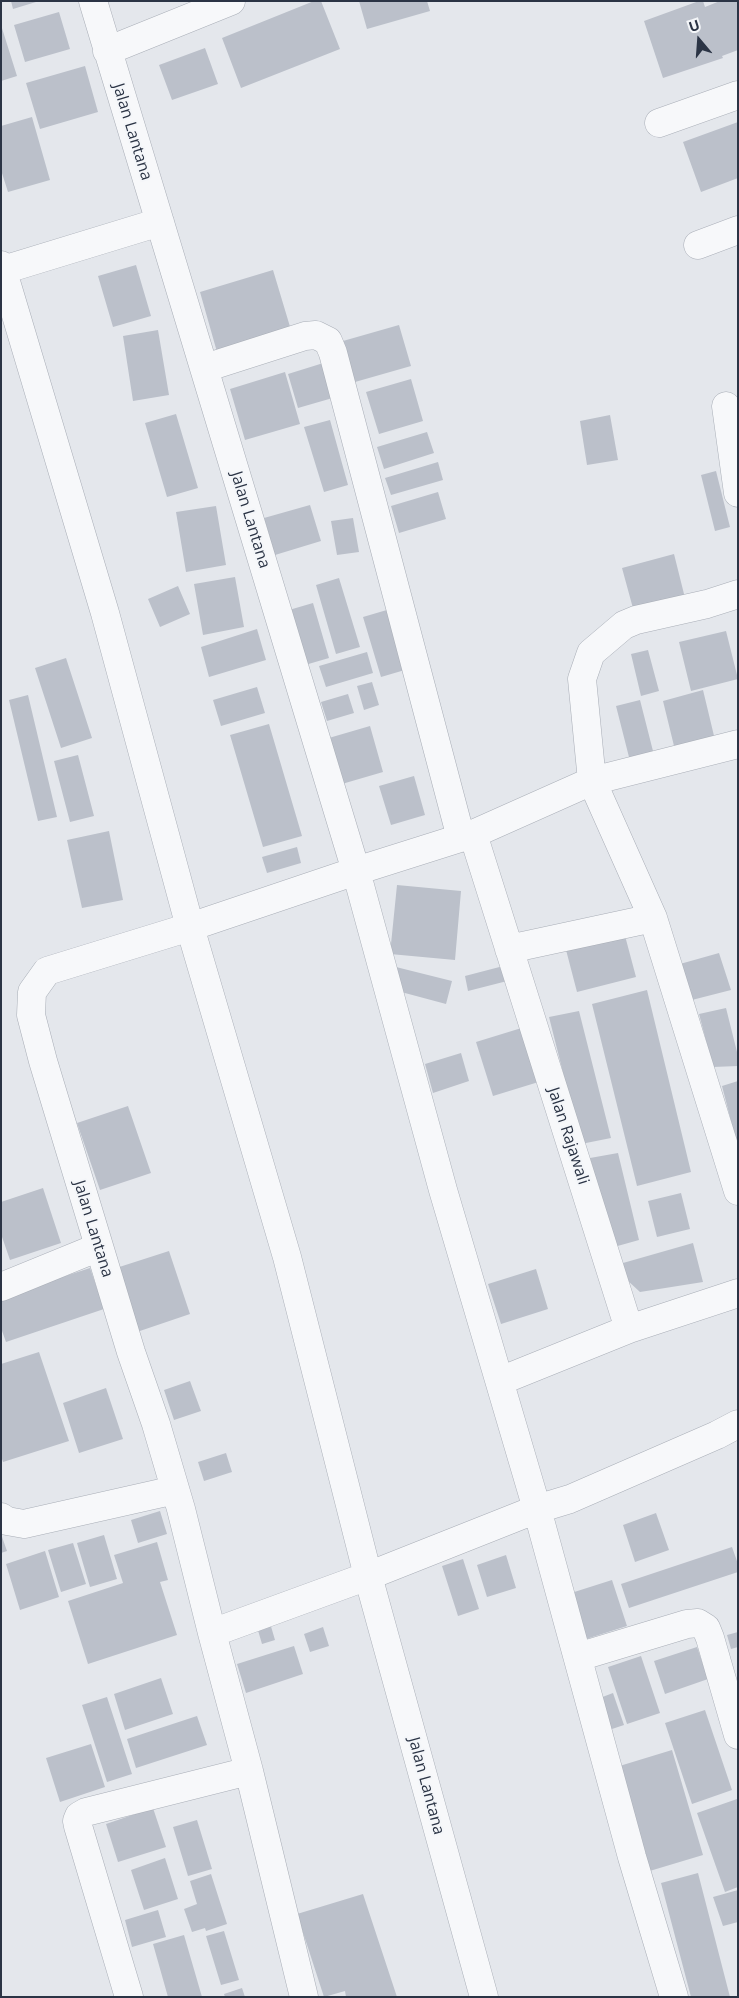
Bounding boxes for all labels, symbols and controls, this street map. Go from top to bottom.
north arrow [674,15,724,65]
text: U [686,15,702,36]
street label: Jalan Lantana [108,81,156,183]
street label: Jalan Lantana [226,469,274,571]
street label: Jalan Rajawali [543,1085,593,1187]
street label: Jalan Lantana [69,1178,117,1280]
street label: Jalan Lantana [404,1735,448,1837]

